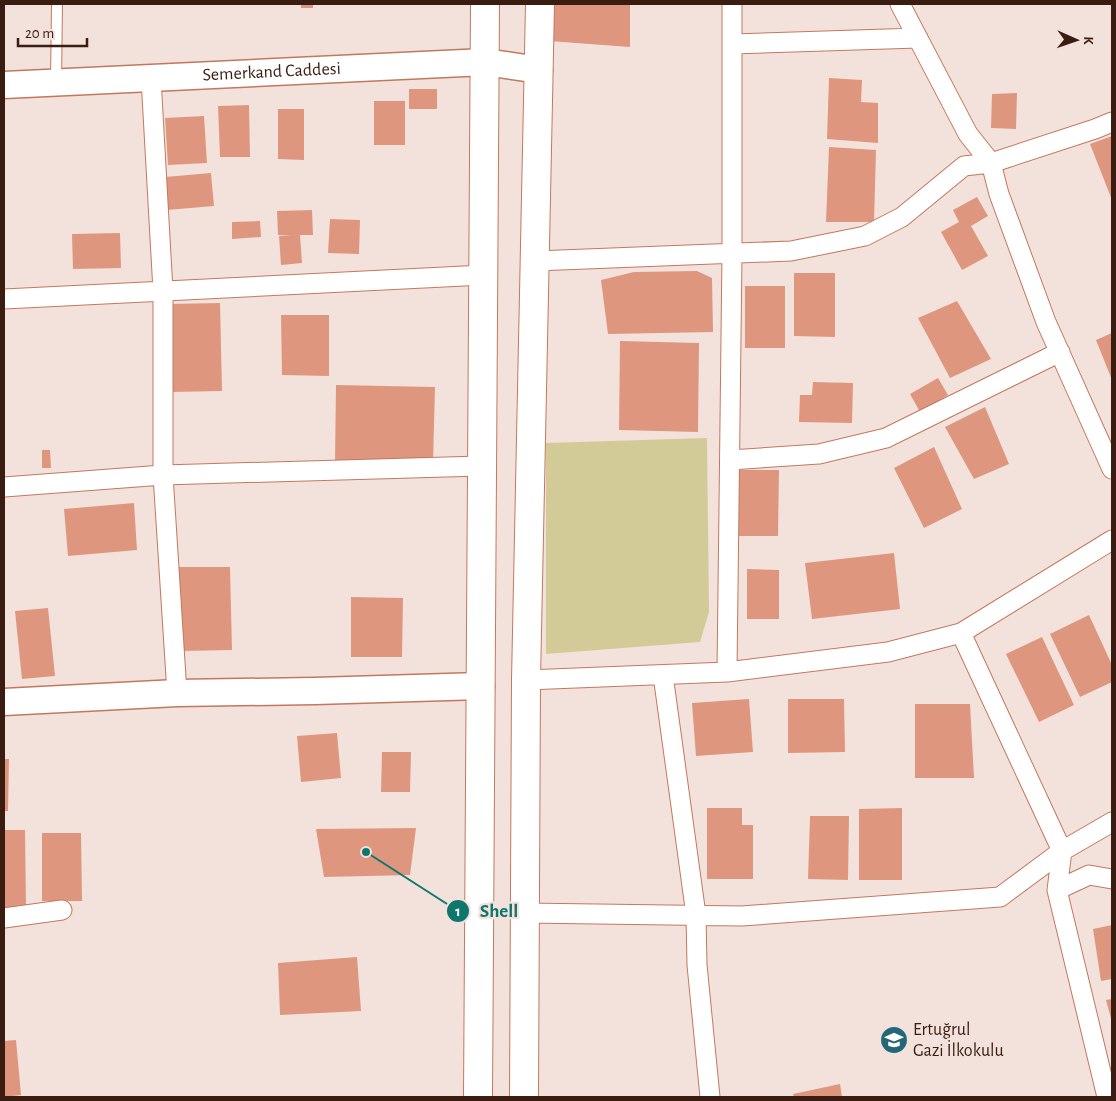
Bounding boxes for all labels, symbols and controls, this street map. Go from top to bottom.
scale bar [18,15,86,47]
north arrow [1051,15,1101,65]
text: 20 m [25,26,54,41]
text: K [1081,36,1095,46]
street label: Semerkand Caddesi [202,60,341,84]
callout: Shell [445,894,529,928]
text: Shell [480,902,518,921]
text: 1 [455,904,461,919]
place label: Ertuğrul Gazi İlkokulu [913,1021,1004,1060]
school or university icon: Ertuğrul Gazi İlkokulu [879,1025,909,1055]

